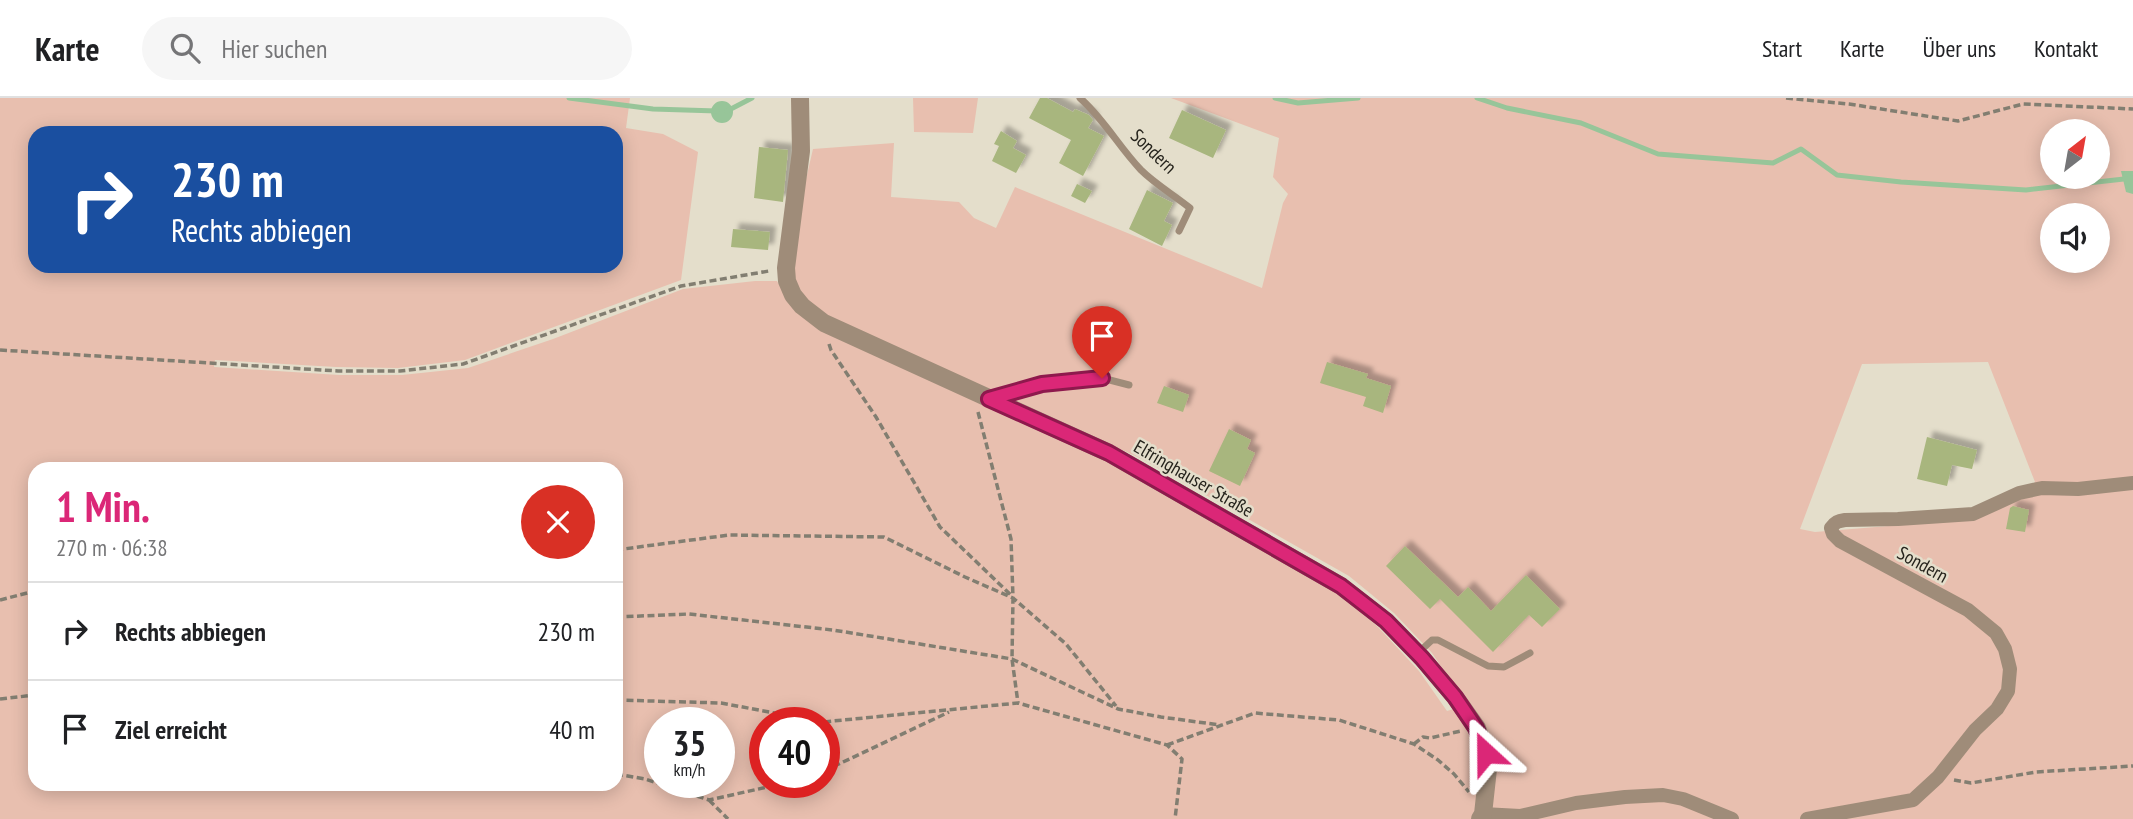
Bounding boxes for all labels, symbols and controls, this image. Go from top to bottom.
search box [142,17,632,80]
text: Karte [35,27,100,70]
icon: search [166,29,204,67]
text: Hier suchen [222,32,327,65]
text: Start [1762,33,1802,64]
text: Karte [1840,33,1885,64]
text: Über uns [1923,33,1996,64]
text: Kontakt [2034,33,2098,64]
north arrow [2040,119,2110,189]
map controls [2040,119,2110,273]
street label: Sondern [1126,124,1182,178]
text: 230 m [171,147,284,211]
icon: right [56,154,147,245]
button: sound [2040,203,2110,273]
text: Rechts abbiegen [171,209,352,251]
pin [1072,306,1132,378]
icon: arrive [1083,317,1121,355]
street label: Elfringhauser Straße [1130,434,1258,522]
text: 1 Min. [56,479,150,534]
button: close [521,485,595,559]
text: 270 m · 06:38 [56,533,168,562]
street label: Sondern [1893,540,1953,588]
icon: right [56,612,94,650]
text: Rechts abbiegen [115,615,266,648]
text: 230 m [537,615,595,648]
speed limit sign: 40 [749,707,840,798]
icon: arrive [56,710,94,748]
text: Ziel erreicht [115,713,227,746]
text: 40 m [549,713,595,746]
position arrow [1449,716,1523,790]
text: 35 [673,720,706,766]
text: km/h [674,758,705,781]

